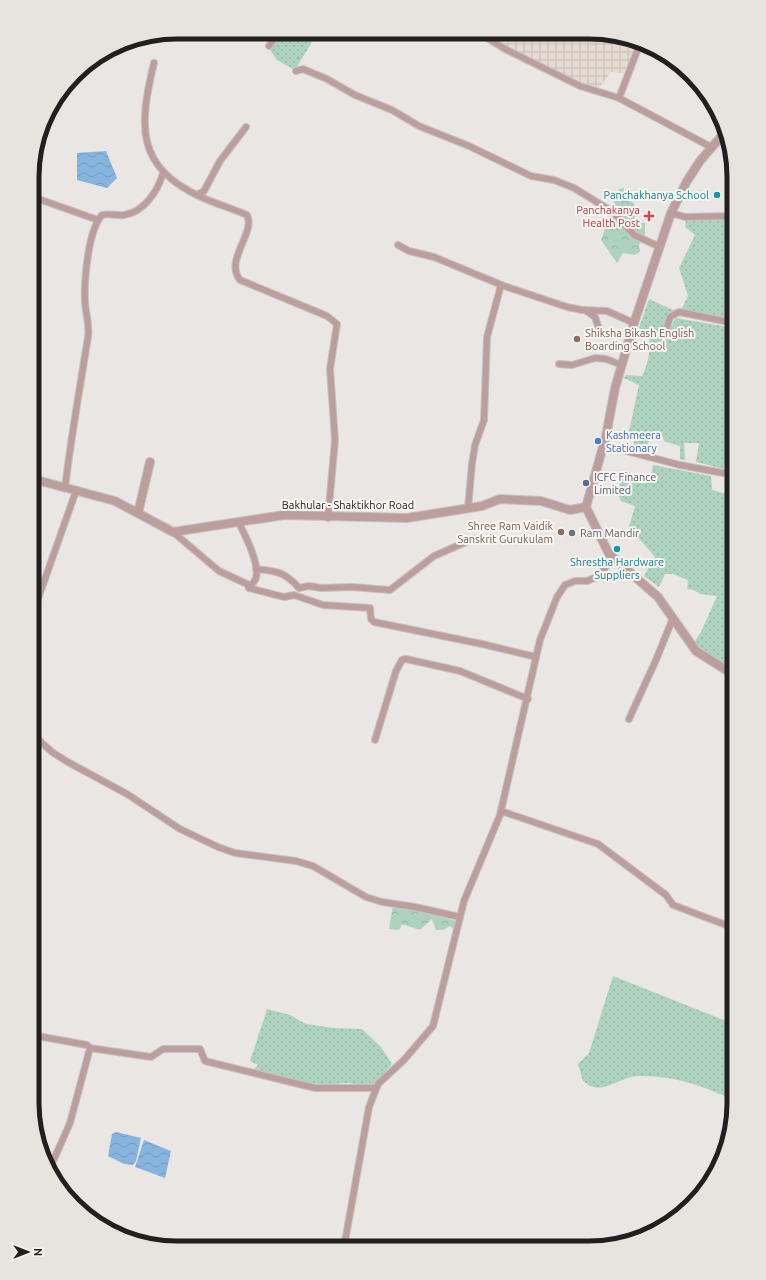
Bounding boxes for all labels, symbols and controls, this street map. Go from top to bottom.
place label: Panchakhanya School [603,189,709,201]
marker: Panchakhanya School [712,190,722,200]
place label: Panchakanya Health Post [576,204,641,229]
marker: Panchakanya Health Post [643,210,655,222]
place label: Shiksha Bikash English Boarding School [585,327,694,352]
marker: Shiksha Bikash English Boarding School [572,334,582,344]
place label: Kashmeera Stationary [606,429,661,454]
marker: Kashmeera Stationary [593,436,603,446]
place label: ICFC Finance Limited [594,471,656,496]
marker: ICFC Finance Limited [581,478,591,488]
street label: Bakhular - Shaktikhor Road [282,499,414,511]
place label: Shree Ram Vaidik Sanskrit Gurukulam [457,520,553,545]
marker: Shree Ram Vaidik Sanskrit Gurukulam [556,527,566,537]
place label: Ram Mandir [580,527,640,539]
marker: Ram Mandir [567,528,577,538]
marker: Shrestha Hardware Suppliers [612,544,622,554]
place label: Shrestha Hardware Suppliers [570,556,664,581]
north arrow [8,1232,48,1272]
text: N [32,1248,44,1256]

